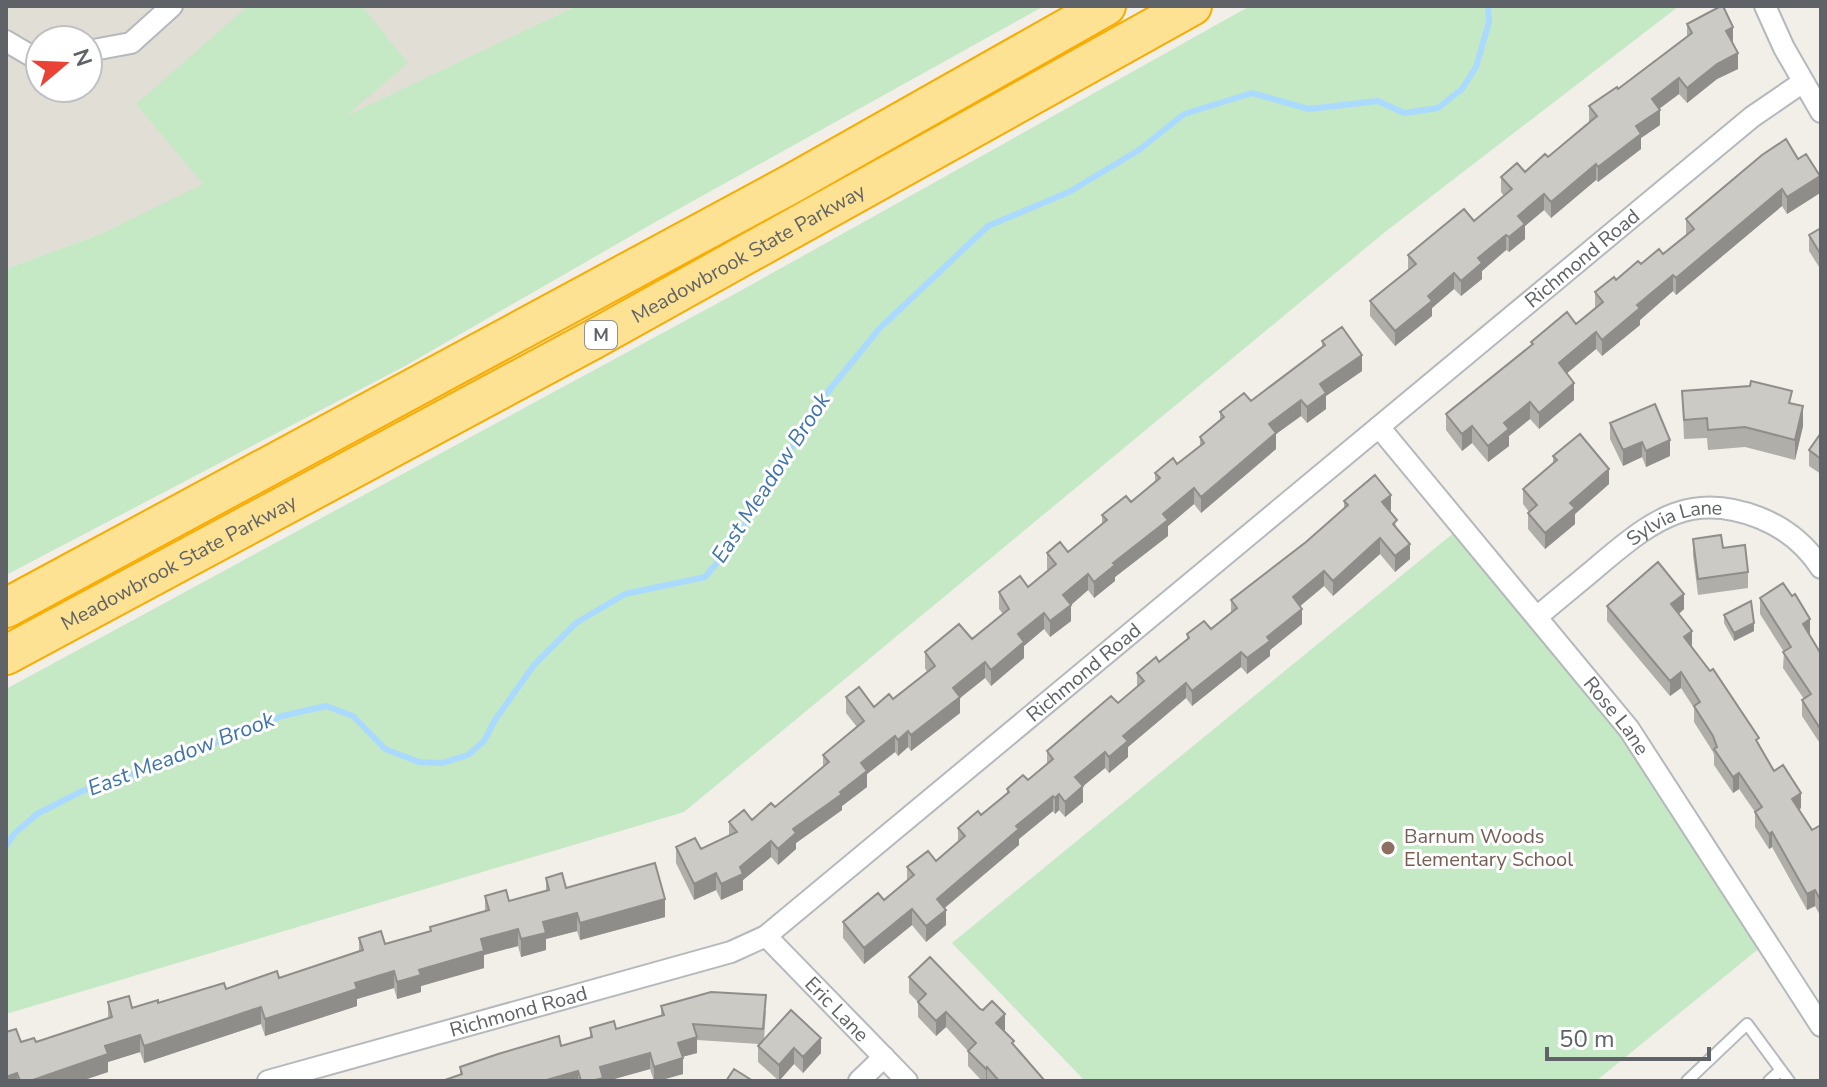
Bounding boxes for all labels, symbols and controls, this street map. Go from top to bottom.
north arrow [24,24,104,104]
text: N [65,45,99,70]
street label: Meadowbrook State Parkway [626,177,871,329]
street label: Richmond Road [1519,202,1645,314]
road number: M [585,321,617,349]
water label: East Meadow Brook [705,386,838,569]
street label: Meadowbrook State Parkway [56,488,302,636]
street label: Sylvia Lane [1621,494,1723,552]
street label: Richmond Road [1020,617,1147,728]
street label: Rose Lane [1577,671,1656,760]
water label: East Meadow Brook [83,704,279,803]
place label: Barnum Woods Elementary School [1404,823,1573,873]
marker: Barnum Woods Elementary School [1379,839,1397,857]
street label: Eric Lane [799,971,875,1048]
street label: Richmond Road [447,979,590,1043]
scale bar [1547,1011,1709,1061]
text: 50 m [1559,1023,1615,1055]

